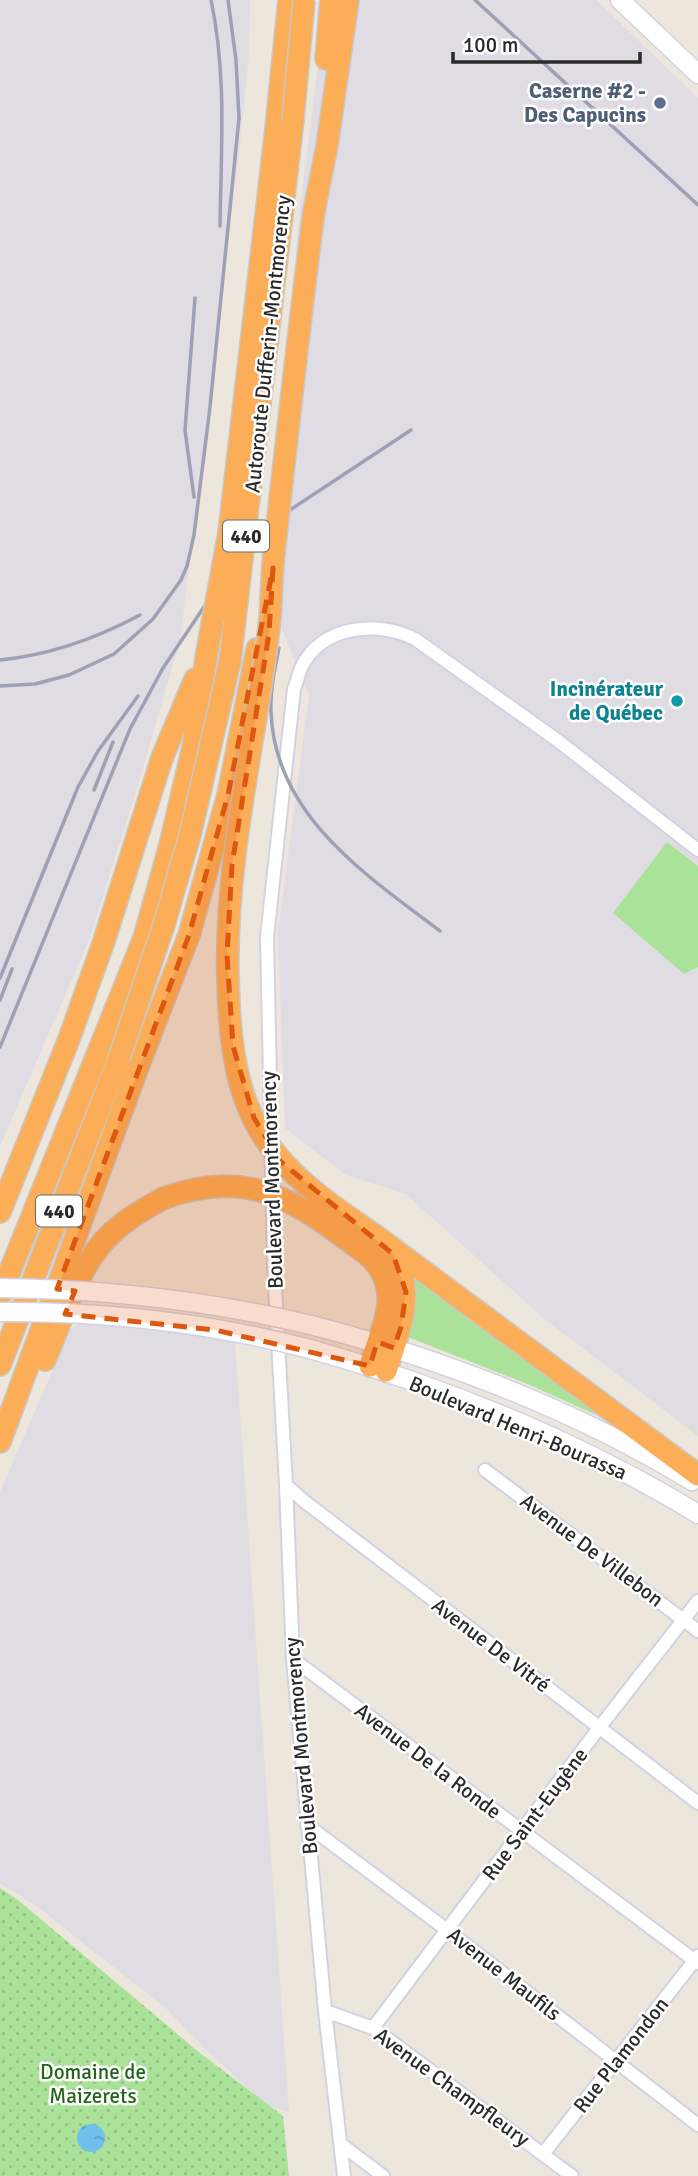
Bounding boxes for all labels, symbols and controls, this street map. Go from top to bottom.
scale bar [453,21,640,65]
text: 100 m [463,32,518,58]
place label: Caserne #2 - Des Capucins [524,78,646,128]
marker: Caserne #2 - Des Capucins [652,95,668,111]
street label: Autoroute Dufferin-Montmorency [239,194,297,494]
road number: 440 [223,520,269,552]
place label: Incinérateur de Québec [550,676,664,726]
marker: Incinérateur de Québec [669,693,685,709]
street label: Boulevard Montmorency [255,1070,289,1289]
road number: 440 [36,1196,82,1226]
street label: Boulevard Henri-Bourassa [405,1370,631,1486]
street label: Avenue De Villebon [515,1488,669,1612]
street label: Avenue De Vitré [427,1592,555,1698]
street label: Boulevard Montmorency [279,1636,323,1856]
street label: Avenue De la Ronde [350,1697,506,1825]
street label: Rue Saint-Eugène [477,1742,593,1886]
street label: Avenue Maufils [442,1922,566,2026]
street label: Rue Plamondon [568,1992,674,2118]
street label: Avenue Champfleury [369,2022,535,2152]
park label: Domaine de Maizerets [40,2059,146,2109]

